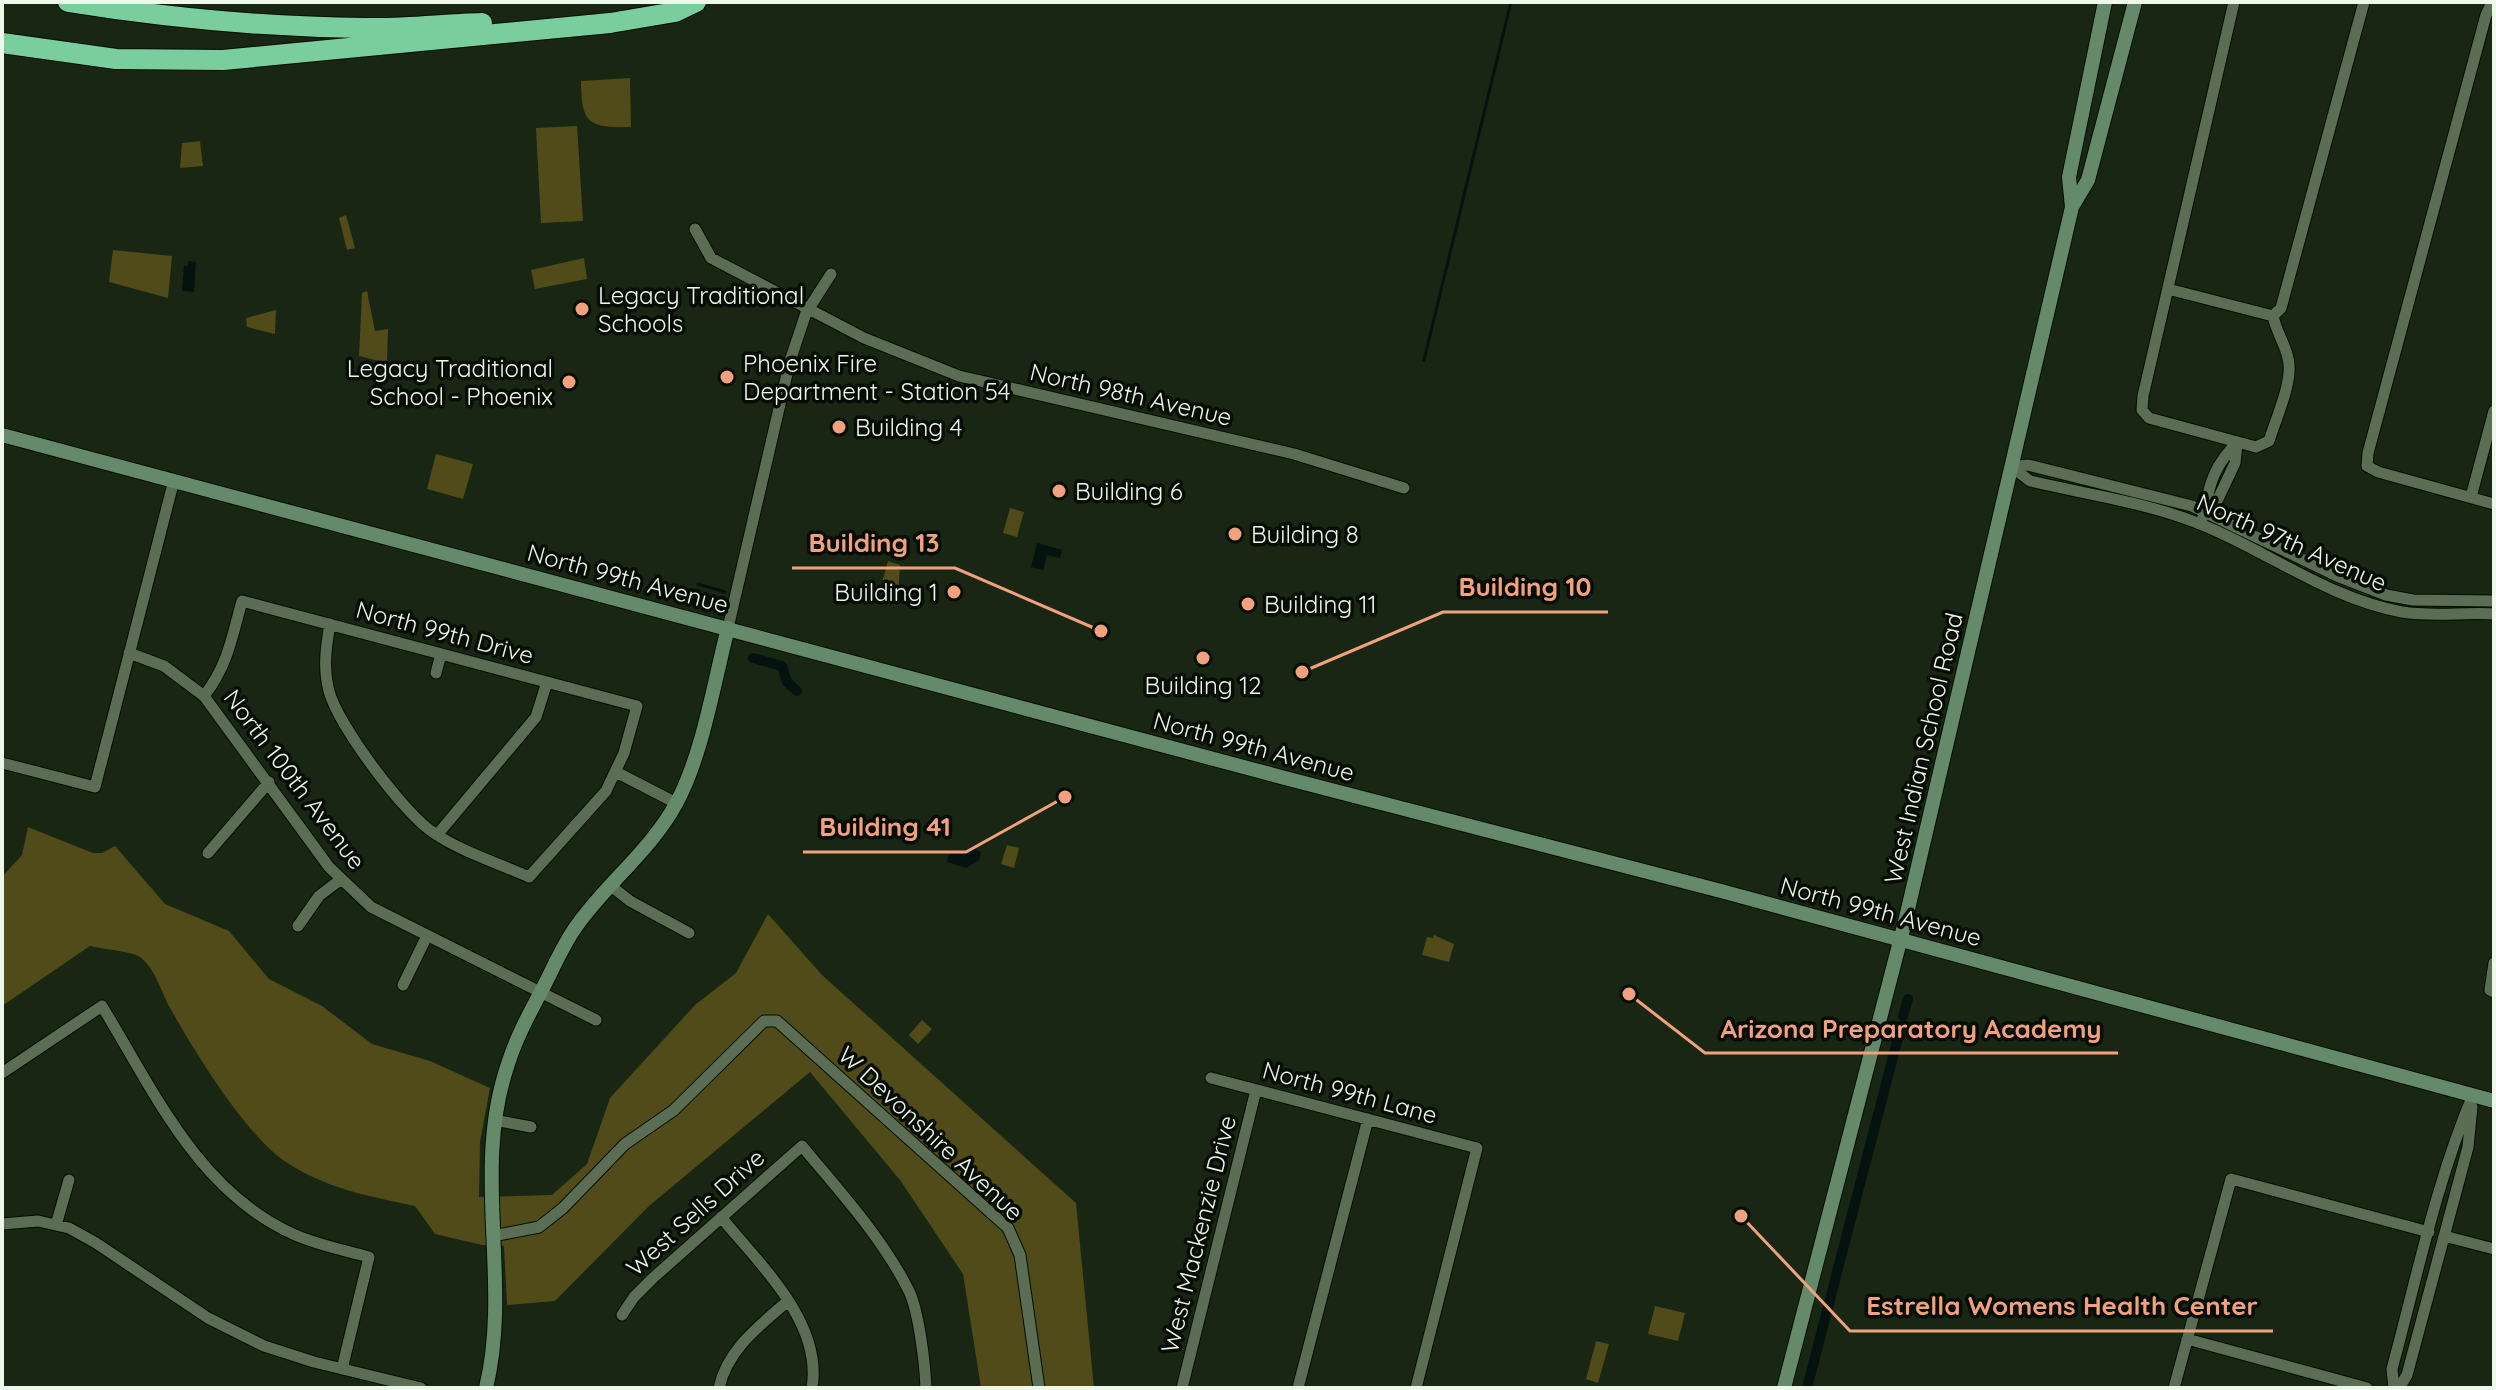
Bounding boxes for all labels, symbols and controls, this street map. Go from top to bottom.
place label: Legacy Traditional Schools [598,280,804,338]
marker: Legacy Traditional Schools [573,300,591,318]
place label: Phoenix Fire Department - Station 54 [743,348,1010,406]
place label: Legacy Traditional School - Phoenix [347,353,553,411]
street label: North 98th Avenue [1027,356,1235,432]
marker: Phoenix Fire Department - Station 54 [718,368,736,386]
marker: Legacy Traditional School - Phoenix [560,373,578,391]
place label: Building 4 [855,412,962,442]
marker: Building 4 [830,418,848,436]
place label: Building 6 [1075,476,1183,506]
marker: Building 6 [1050,482,1068,500]
street label: North 97th Avenue [2192,487,2392,597]
callout: Building 13 [792,518,955,568]
place label: Building 8 [1251,519,1359,549]
marker: Building 8 [1226,525,1244,543]
text: Building 13 [808,526,940,559]
street label: North 99th Avenue [524,537,732,619]
callout: Building 10 [1443,562,1608,612]
text: Building 10 [1458,570,1592,603]
place label: Building 1 [834,577,938,607]
marker: Building 1 [945,583,963,601]
place label: Building 11 [1264,589,1377,619]
street label: North 99th Drive [353,594,537,670]
marker: Building 11 [1239,595,1257,613]
street label: West Indian School Road [1877,610,1969,886]
marker: Building 12 [1194,649,1212,667]
place label: Building 12 [1145,670,1261,700]
street label: North 100th Avenue [218,683,372,875]
street label: North 99th Avenue [1150,705,1358,787]
callout: Building 41 [803,802,966,852]
text: Building 41 [819,810,951,843]
street label: North 99th Avenue [1777,870,1985,952]
callout: Arizona Preparatory Academy [1705,1003,2118,1053]
text: Arizona Preparatory Academy [1720,1012,2102,1045]
street label: W Devonshire Avenue [832,1039,1030,1227]
street label: North 99th Lane [1259,1054,1441,1130]
street label: West Mackenzie Drive [1154,1112,1242,1356]
street label: West Sells Drive [620,1142,770,1282]
callout: Estrella Womens Health Center [1850,1281,2273,1331]
text: Estrella Womens Health Center [1866,1289,2258,1322]

